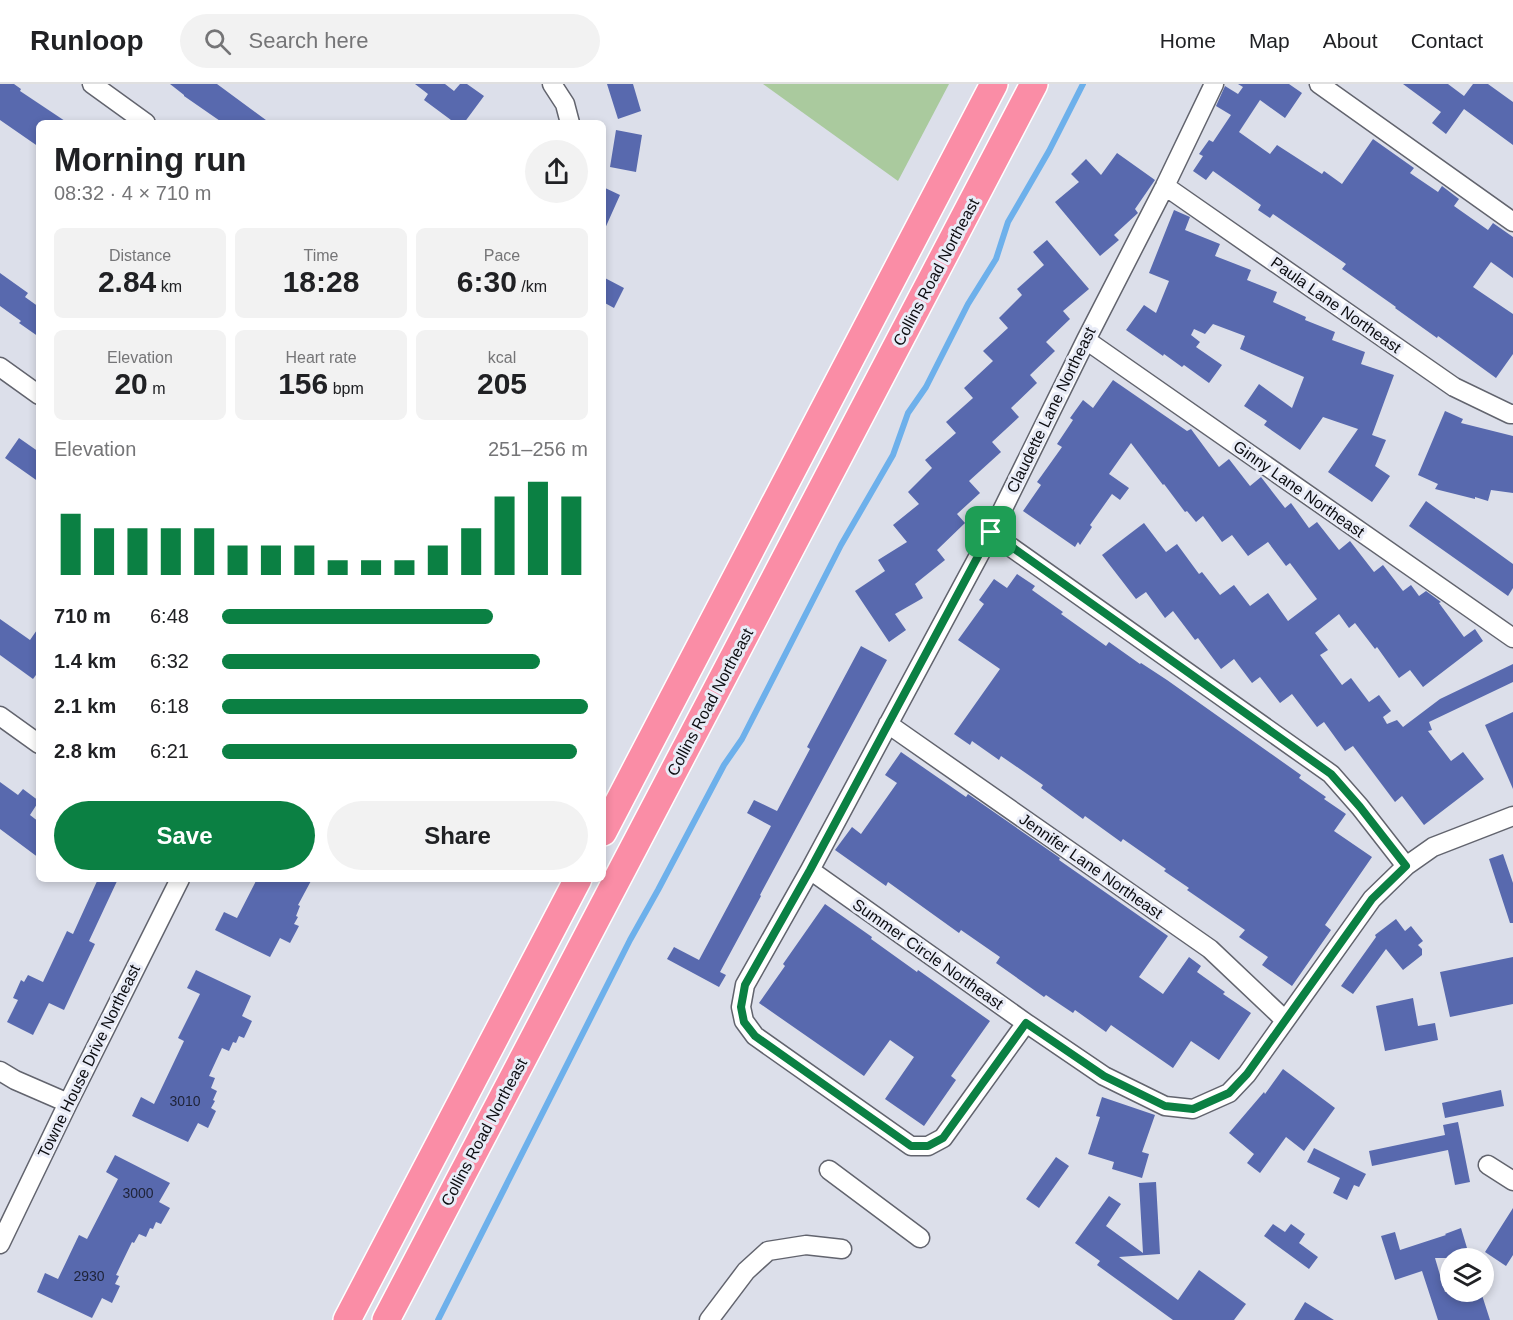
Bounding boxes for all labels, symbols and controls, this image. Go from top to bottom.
search box [180,14,600,68]
text: Runloop [30,25,144,56]
icon: search [201,25,234,58]
text: Search here [249,28,368,53]
text: Home [1160,29,1216,52]
text: Map [1249,29,1290,52]
text: About [1323,29,1378,52]
text: Contact [1411,29,1483,52]
button: share [525,140,588,203]
text: Morning run [54,141,246,178]
text: 08:32 · 4 × 710 m [54,182,211,204]
street label: Collins Road Northeast [890,195,982,349]
text: Distance [109,247,171,264]
text: Time [304,247,338,264]
text: Pace [484,247,520,264]
street label: Paula Lane Northeast [1268,254,1405,357]
text: 2.84 [98,265,156,298]
text: 18:28 [283,265,359,298]
text: 6:30 [457,265,517,298]
text: km [156,278,182,295]
text: /km [517,278,547,295]
street label: Claudette Lane Northeast [1003,324,1099,496]
text: Elevation [107,349,173,366]
text: Heart rate [285,349,357,366]
text: kcal [488,349,516,366]
text: 20 [114,367,148,400]
text: 156 [278,367,328,400]
text: 205 [477,367,527,400]
text: m [148,380,166,397]
text: bpm [328,380,364,397]
street label: Ginny Lane Northeast [1230,437,1368,541]
text: Elevation [54,438,136,460]
text: 251–256 m [488,438,588,460]
pin [965,506,1016,557]
icon: arrive [974,515,1007,548]
text: 710 m [54,605,111,627]
text: 6:48 [150,605,189,627]
street label: Collins Road Northeast [664,625,756,779]
text: 1.4 km [54,650,116,672]
text: 6:32 [150,650,189,672]
text: 2.1 km [54,695,116,717]
text: 6:18 [150,695,189,717]
text: 2.8 km [54,740,116,762]
text: 6:21 [150,740,189,762]
button: Save [54,801,315,870]
button: Share [327,801,588,870]
street label: Jennifer Lane Northeast [1016,810,1166,922]
street label: Summer Circle Northeast [850,896,1007,1013]
street label: Towne House Drive Northeast [35,961,143,1160]
street label: Collins Road Northeast [438,1055,530,1209]
house number: 3010 [169,1093,201,1109]
house number: 3000 [122,1185,154,1201]
map controls [1440,1248,1494,1302]
button: layers [1440,1248,1494,1302]
house number: 2930 [73,1268,105,1284]

